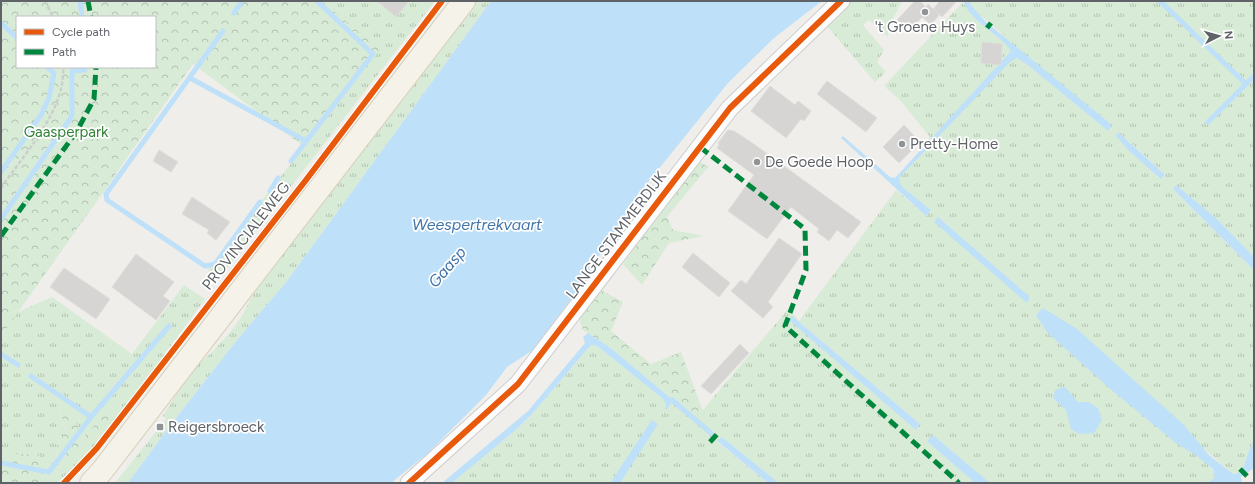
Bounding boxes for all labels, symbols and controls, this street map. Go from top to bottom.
marker: 't Groene Huys [920,7,930,17]
legend [16,16,156,68]
north arrow [1199,16,1239,56]
place label: 't Groene Huys [875,18,975,36]
text: Cycle path [52,25,110,39]
text: N [1222,30,1235,40]
text: Path [52,45,76,59]
park label: Gaasperpark [24,123,109,141]
place label: Pretty-Home [910,135,998,153]
marker: Pretty-Home [897,139,907,149]
place label: De Goede Hoop [765,153,874,171]
marker: De Goede Hoop [752,157,762,167]
street label: LANGE STAMMERDIJK [562,167,670,302]
street label: PROVINCIALEWEG [198,178,294,294]
water label: Weespertrekvaart [412,215,543,234]
water label: Gaasp [424,243,470,291]
place label: Reigersbroeck [168,418,265,436]
marker: Reigersbroeck [155,422,165,432]

